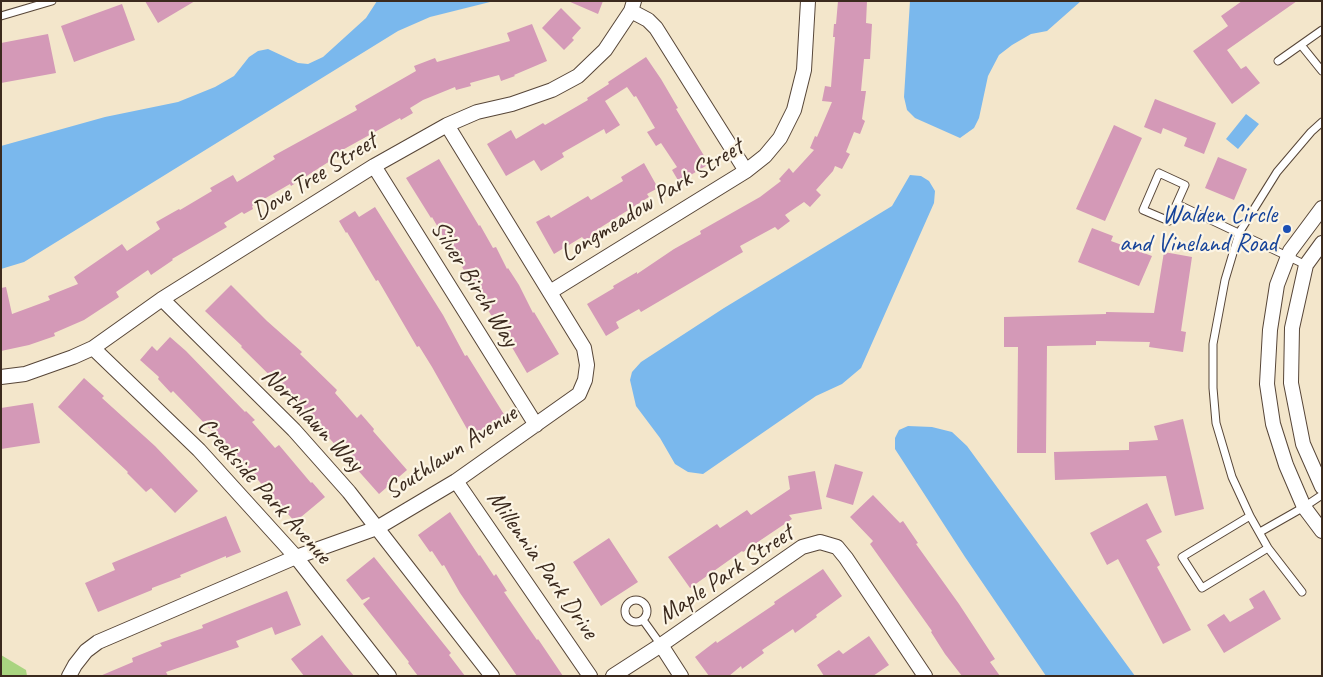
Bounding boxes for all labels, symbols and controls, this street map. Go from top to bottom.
street label: Dove Tree Street [247,127,383,227]
street label: Longmeadow Park Street [555,133,749,269]
place label: Walden Circle and Vineland Road [1119,200,1277,259]
street label: Silver Birch Way [423,215,525,353]
marker: Walden Circle and Vineland Road [1281,223,1293,235]
street label: Northlawn Way [255,361,369,479]
street label: Southlawn Avenue [379,399,523,507]
street label: Creekside Park Avenue [190,412,338,570]
street label: Millennia Park Drive [480,485,604,645]
street label: Maple Park Street [653,519,799,631]

